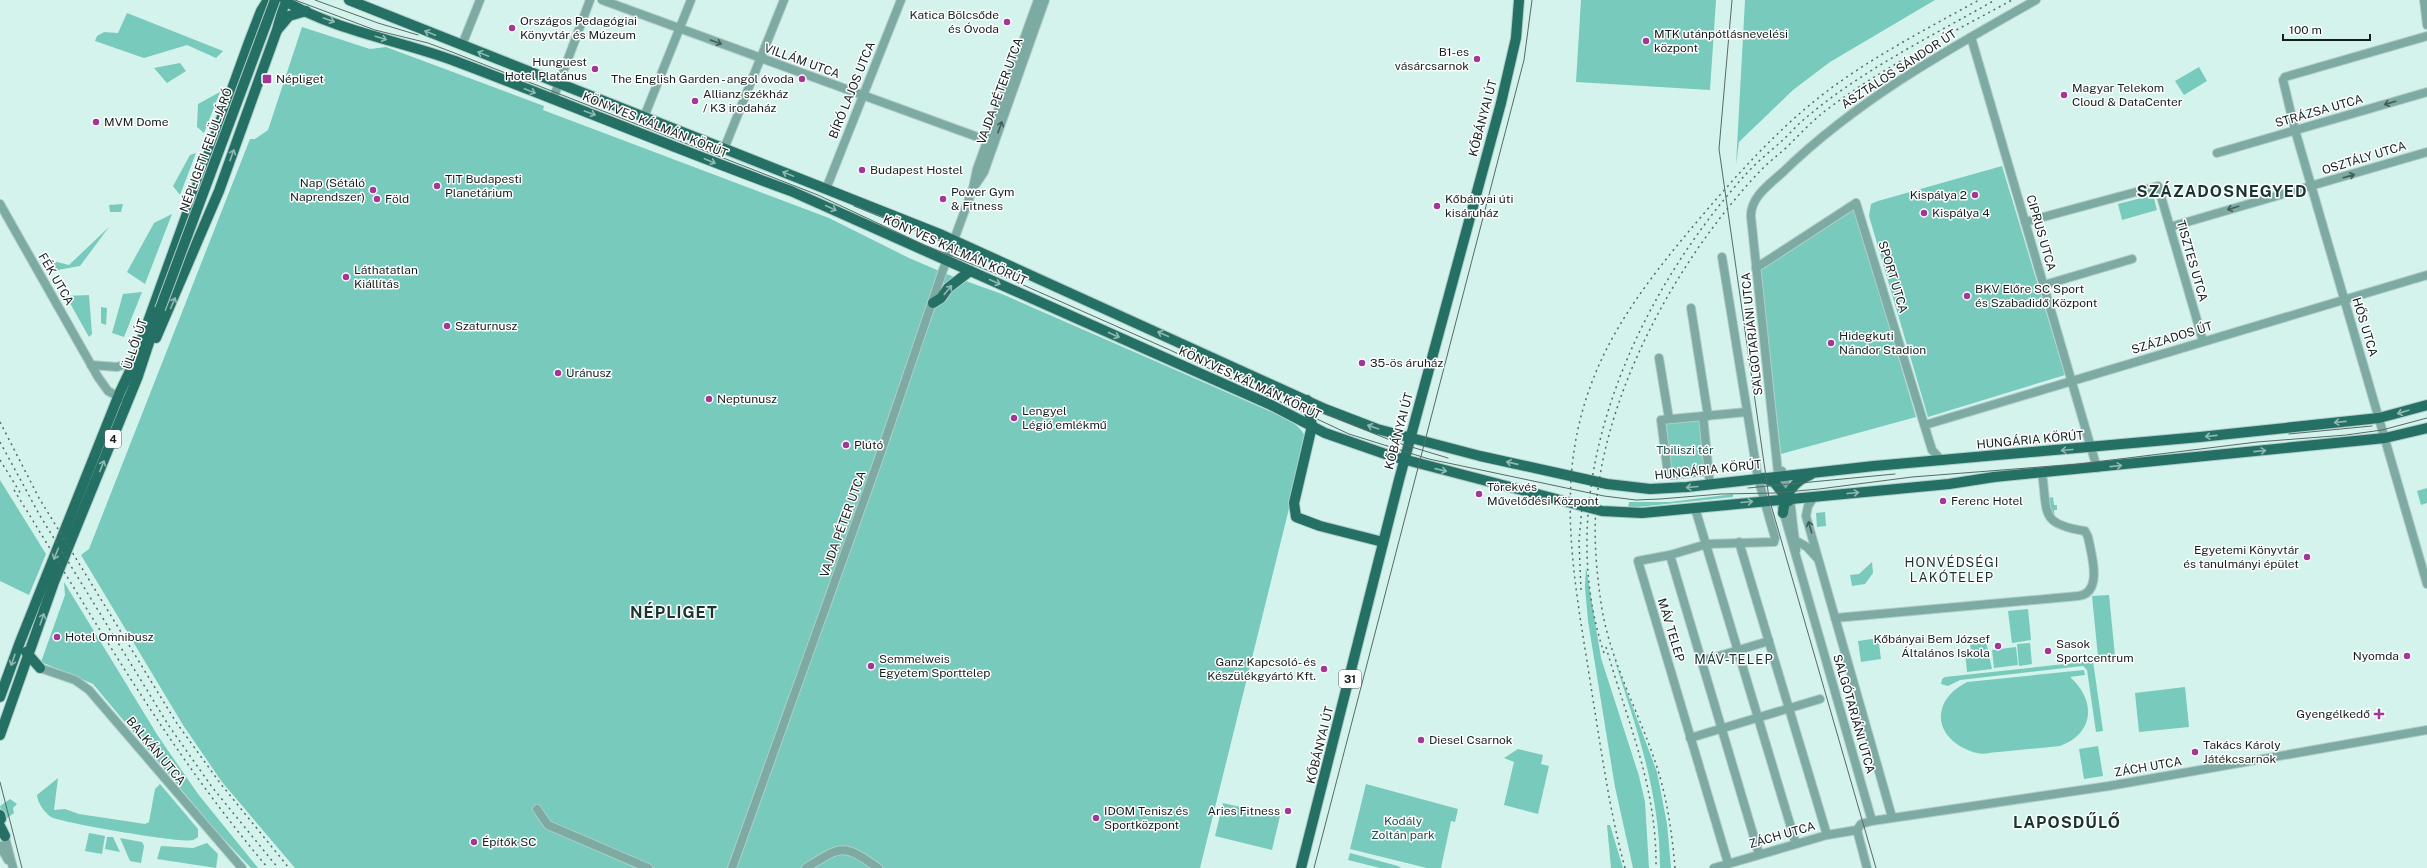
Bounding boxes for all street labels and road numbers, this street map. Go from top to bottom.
street label: ASZTALOS SÁNDOR ÚT [1839,27,1959,111]
street label: VAJDA PÉTER UTCA [974,35,1026,146]
street label: BÍRÓ LAJOS UTCA [826,39,878,141]
street label: VILLÁM UTCA [762,41,842,81]
street label: KŐBÁNYAI ÚT [1466,78,1500,158]
street label: NÉPLIGETI FELÜLJÁRÓ [177,86,235,214]
street label: KÖNYVES KÁLMÁN KÖRÚT [580,89,730,161]
street label: STRÁZSA UTCA [2274,92,2365,130]
street label: OSZTÁLY UTCA [2320,138,2408,177]
street label: CIPRUS UTCA [2023,193,2059,273]
street label: KÖNYVES KÁLMÁN KÖRÚT [881,212,1029,288]
street label: TISZTES UTCA [2174,219,2210,304]
street label: SPORT UTCA [1875,239,1911,315]
street label: FÉK UTCA [35,250,77,308]
street label: SALGÓTARJÁNI UTCA [1739,271,1765,396]
street label: HŐS UTCA [2349,296,2381,359]
street label: ÜLLŐI ÚT [120,317,150,371]
street label: SZÁZADOS ÚT [2130,319,2214,357]
street label: KÖNYVES KÁLMÁN KÖRÚT [1177,344,1323,422]
street label: KŐBÁNYAI ÚT [1382,391,1416,471]
street label: HUNGÁRIA KÖRÚT [1976,428,2084,452]
road number: 4 [105,430,121,448]
street label: HUNGÁRIA KÖRÚT [1654,457,1762,483]
street label: VAJDA PÉTER UTCA [817,468,869,579]
street label: MÁV TELEP [1655,597,1687,664]
street label: SALGÓTARJÁNI UTCA [1830,653,1878,776]
road number: 31 [1339,670,1361,688]
street label: KŐBÁNYAI ÚT [1304,705,1336,785]
street label: BALKÁN UTCA [124,714,189,788]
street label: ZÁCH UTCA [2113,754,2183,780]
street label: ZÁCH UTCA [1747,819,1817,851]

